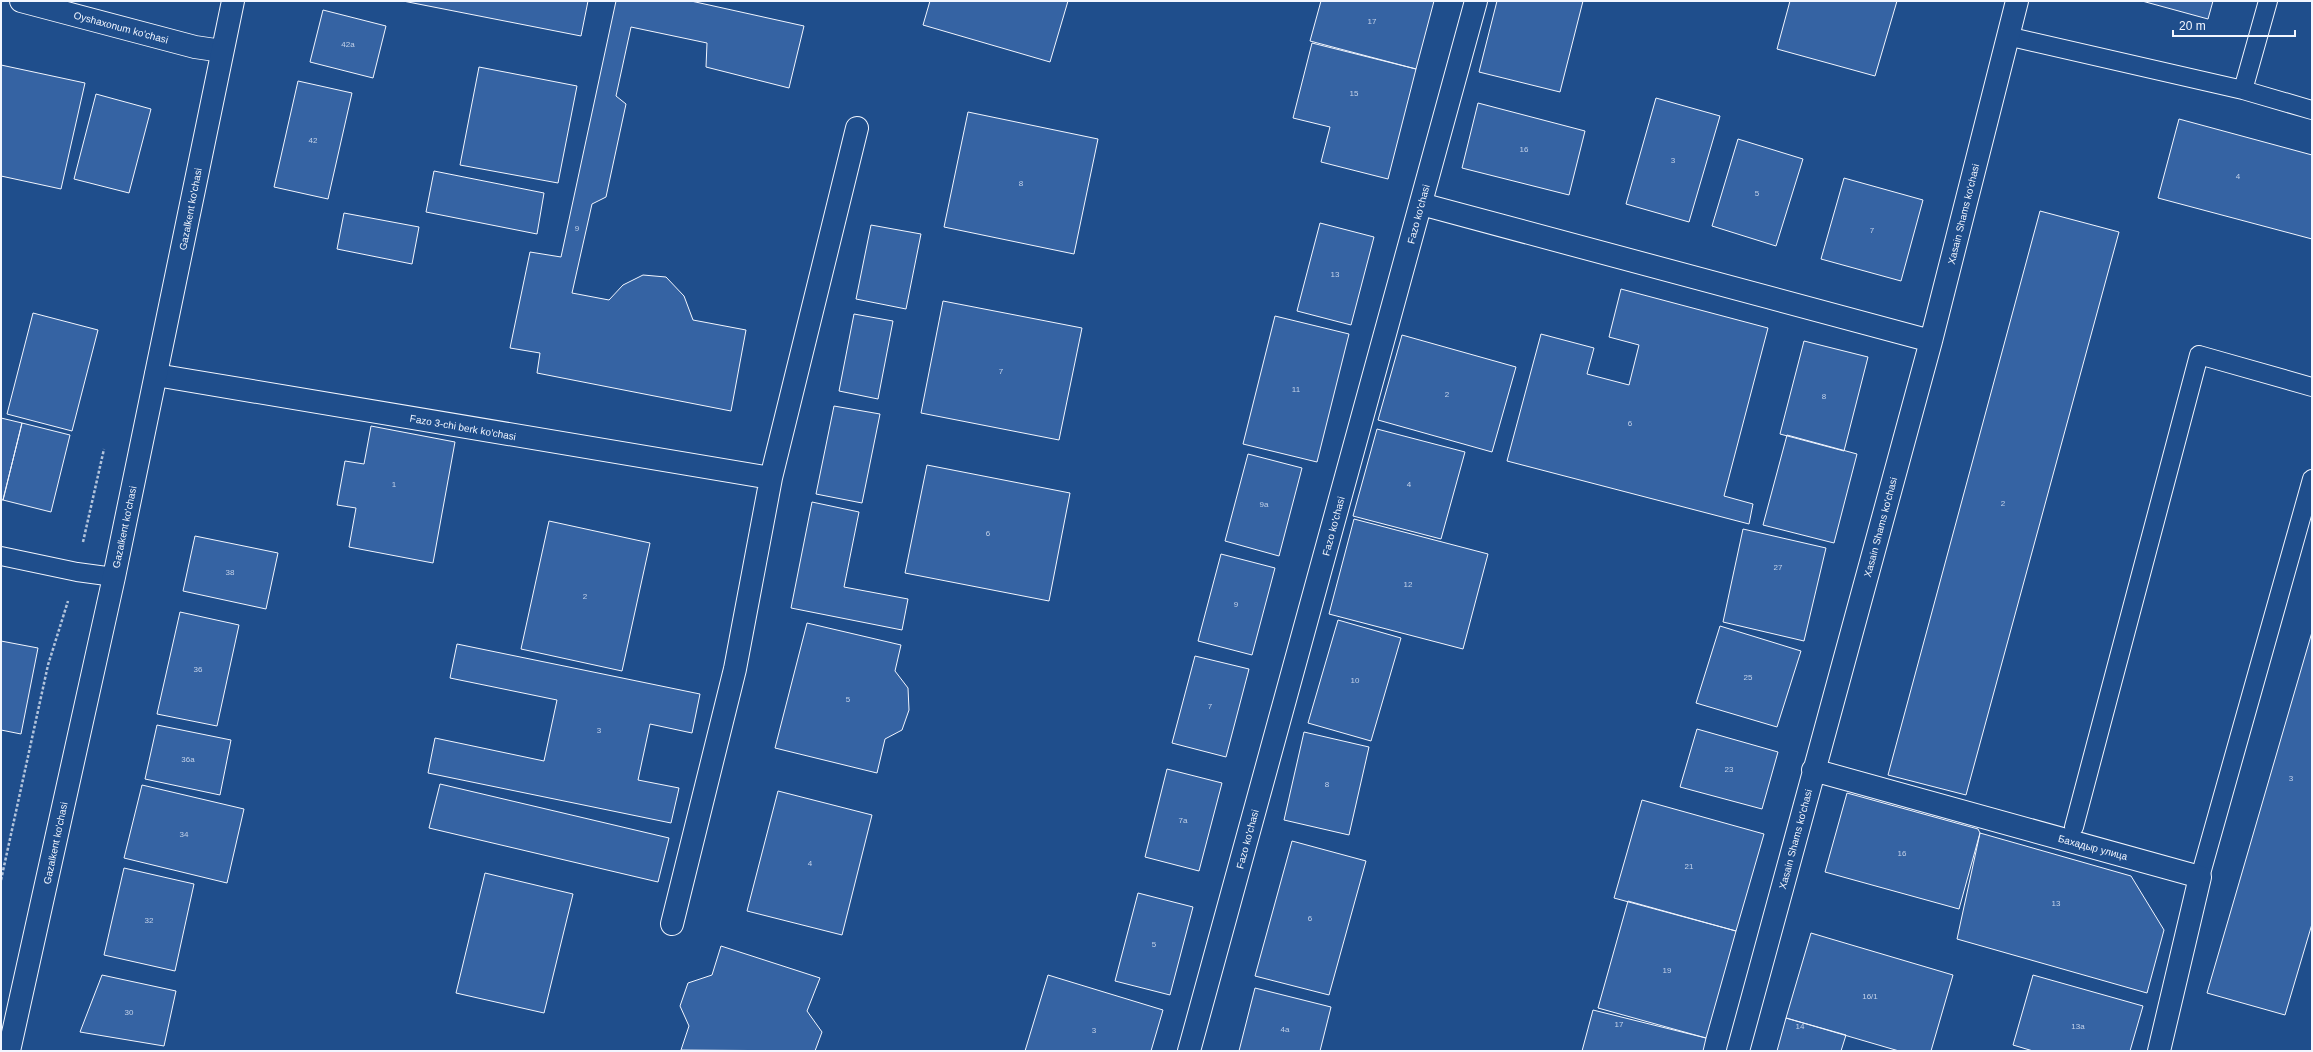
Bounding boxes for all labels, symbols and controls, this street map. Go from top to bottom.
street label: Oyshaxonum ko'chasi [72,10,169,45]
scale bar [2173,12,2295,38]
house number: 17 [1368,17,1377,26]
text: 20 m [2179,19,2206,33]
house number: 42a [341,40,355,49]
house number: 15 [1350,89,1359,98]
house number: 42 [309,136,318,145]
house number: 16 [1520,145,1529,154]
house number: 3 [1671,156,1676,165]
street label: Xasain Shams ko'chasi [1946,163,1981,265]
street label: Gazalkent ko'chasi [177,167,204,251]
house number: 4 [2236,172,2241,181]
house number: 8 [1019,179,1024,188]
street label: Fazo ko'chasi [1405,183,1432,245]
house number: 5 [1755,189,1760,198]
house number: 9 [575,224,580,233]
house number: 7 [1870,226,1875,235]
house number: 13 [1331,270,1340,279]
house number: 7 [999,367,1004,376]
house number: 11 [1292,385,1301,394]
house number: 2 [1445,390,1450,399]
house number: 8 [1822,392,1827,401]
street label: Fazo 3-chi berk ko'chasi [409,413,517,442]
house number: 6 [1628,419,1633,428]
street label: Xasain Shams ko'chasi [1862,476,1899,578]
house number: 1 [392,480,397,489]
house number: 4 [1407,480,1412,489]
street label: Gazalkent ko'chasi [110,485,139,569]
street label: Fazo ko'chasi [1320,495,1347,557]
house number: 2 [2001,499,2006,508]
house number: 9a [1260,500,1269,509]
house number: 6 [986,529,991,538]
house number: 27 [1774,563,1783,572]
house number: 38 [226,568,235,577]
house number: 12 [1404,580,1413,589]
house number: 2 [583,592,588,601]
house number: 9 [1234,600,1239,609]
house number: 36 [194,665,203,674]
house number: 25 [1744,673,1753,682]
house number: 10 [1351,676,1360,685]
house number: 5 [846,695,851,704]
house number: 7 [1208,702,1213,711]
house number: 3 [597,726,602,735]
house number: 36a [181,755,195,764]
house number: 23 [1725,765,1734,774]
house number: 3 [2289,774,2294,783]
house number: 8 [1325,780,1330,789]
street label: Xasain Shams ko'chasi [1777,788,1814,890]
street label: Gazalkent ko'chasi [41,801,70,885]
street label: Fazo ko'chasi [1234,808,1261,870]
house number: 7a [1179,816,1188,825]
house number: 34 [180,830,189,839]
street label: Бахадыр улица [2057,833,2129,862]
house number: 16 [1898,849,1907,858]
house number: 4 [808,859,813,868]
house number: 21 [1685,862,1694,871]
house number: 13 [2052,899,2061,908]
house number: 6 [1308,914,1313,923]
house number: 32 [145,916,154,925]
house number: 5 [1152,940,1157,949]
house number: 19 [1663,966,1672,975]
house number: 16/1 [1862,992,1878,1001]
house number: 30 [125,1008,134,1017]
house number: 17 [1615,1020,1624,1029]
house number: 14 [1796,1022,1805,1031]
house number: 13а [2071,1022,2085,1031]
house number: 4a [1281,1025,1290,1034]
house number: 3 [1092,1026,1097,1035]

